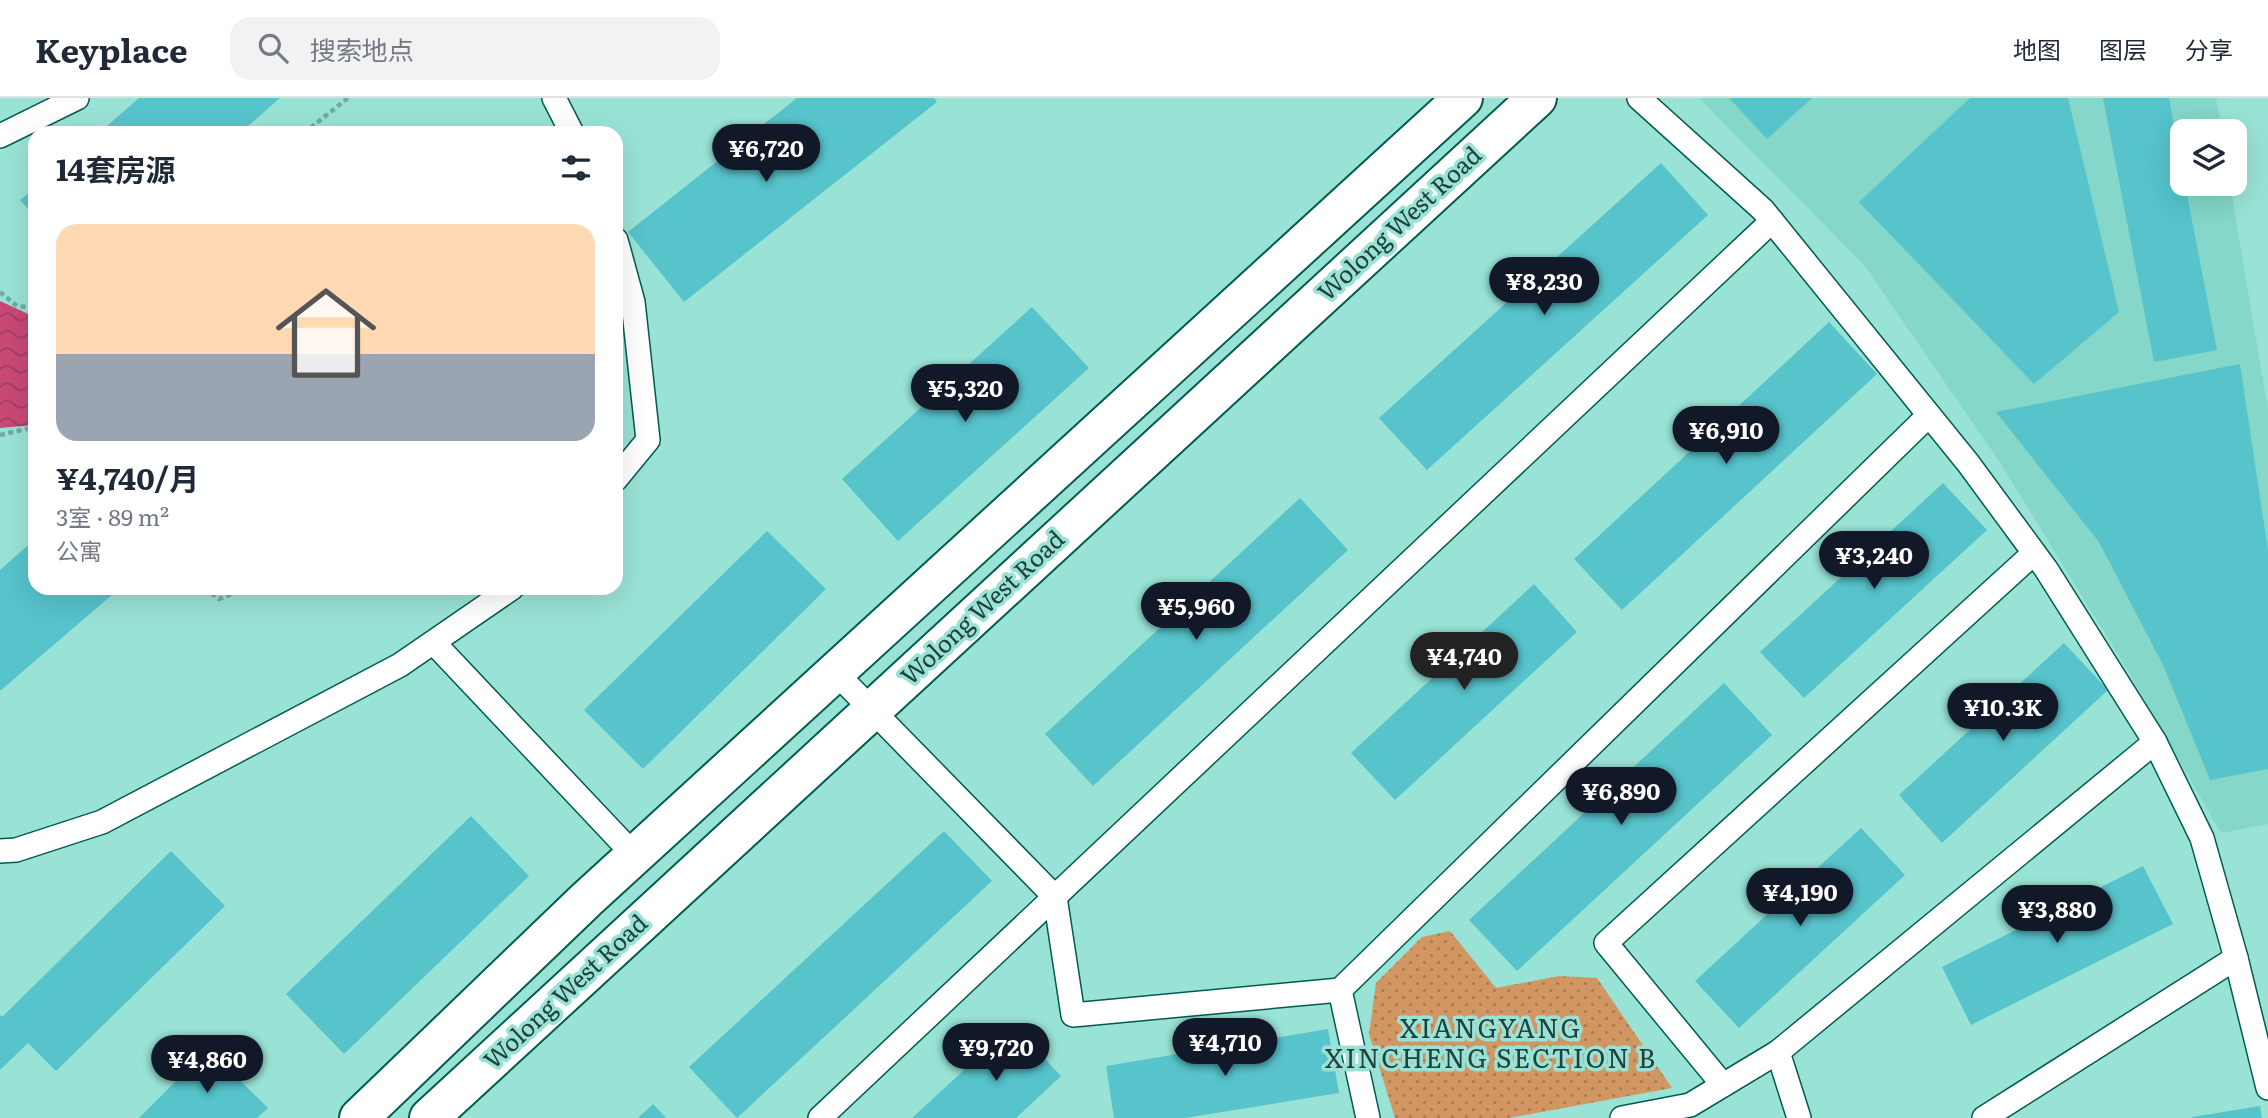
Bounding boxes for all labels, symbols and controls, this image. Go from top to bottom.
search box [230,17,720,80]
text: Keyplace [35,24,188,73]
icon: search [254,29,292,67]
text: 搜索地点 [310,29,414,68]
text: 地图 [2013,31,2061,66]
text: 图层 [2099,31,2147,66]
text: 分享 [2185,31,2233,66]
map controls [2170,119,2247,196]
button: layers [2170,119,2247,196]
pin: ¥6,720 [709,125,823,184]
text: ¥6,720 [728,130,804,164]
street label: Wolong West Road [1308,137,1488,308]
text: 14套房源 [56,146,175,190]
icon: filters [557,149,595,187]
pin: ¥8,230 [1487,258,1601,317]
text: ¥8,230 [1505,263,1583,297]
icon: home [263,270,389,396]
pin: ¥5,320 [908,364,1022,424]
text: ¥5,320 [927,370,1003,404]
pin: ¥6,910 [1669,406,1783,466]
text: ¥6,910 [1688,412,1764,446]
text: ¥4,740/月 [56,455,199,499]
text: 3室 · 89 m² [56,499,169,533]
street label: Wolong West Road [891,521,1071,692]
pin: ¥3,240 [1817,532,1931,591]
text: 公寓 [56,533,102,567]
text: ¥3,240 [1835,537,1913,571]
pin: ¥5,960 [1139,582,1253,642]
text: ¥5,960 [1157,588,1235,622]
pin: ¥4,740 [1407,632,1521,692]
text: ¥4,740 [1426,638,1502,672]
pin: ¥10.3K [1946,684,2060,743]
text: ¥10.3K [1963,689,2043,723]
pin: ¥6,890 [1564,768,1678,827]
text: ¥6,890 [1582,773,1660,807]
pin: ¥4,190 [1743,868,1857,928]
text: ¥4,190 [1762,874,1838,908]
pin: ¥3,880 [2000,886,2114,945]
text: ¥3,880 [2018,891,2096,925]
street label: Wolong West Road [474,905,654,1076]
district label: XIANGYANG XINCHENG SECTION B [1325,1007,1657,1076]
pin: ¥4,710 [1168,1018,1282,1078]
pin: ¥9,720 [939,1024,1053,1083]
text: ¥4,710 [1188,1024,1262,1058]
text: ¥9,720 [958,1029,1034,1063]
pin: ¥4,860 [150,1035,264,1095]
text: ¥4,860 [167,1041,247,1075]

